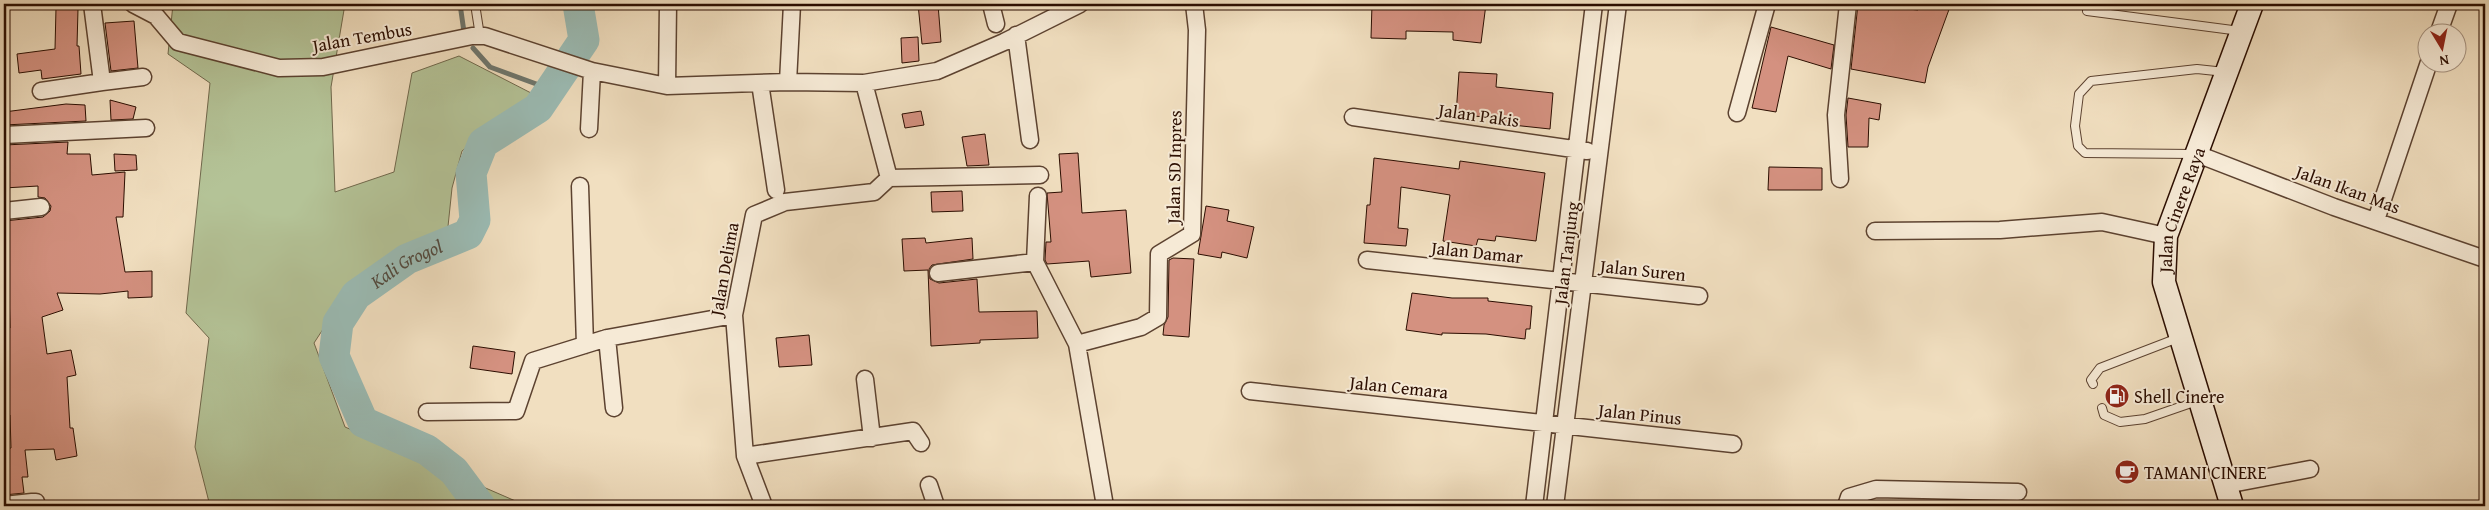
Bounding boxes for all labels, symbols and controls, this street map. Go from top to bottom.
street label: Jalan Tembus [308,15,414,59]
north arrow [2416,22,2466,72]
text: N [2437,50,2451,72]
street label: Jalan Pakis [1435,96,1521,134]
street label: Jalan SD Inpres [1159,110,1188,226]
street label: Jalan Cinere Raya [2151,142,2212,275]
street label: Jalan Ikan Mas [2290,157,2404,220]
street label: Jalan Tanjung [1546,200,1586,308]
street label: Jalan Delima [702,220,746,320]
water label: Kali Grogol [364,232,447,295]
street label: Jalan Damar [1428,234,1525,270]
street label: Jalan Suren [1597,252,1687,288]
street label: Jalan Cemara [1346,368,1450,406]
fuel station icon: Shell Cinere [2104,383,2130,409]
place label: Shell Cinere [2134,383,2224,410]
street label: Jalan Pinus [1595,396,1683,432]
cafe icon: TAMANI CINERE [2114,459,2140,485]
place label: TAMANI CINERE [2144,459,2267,486]

